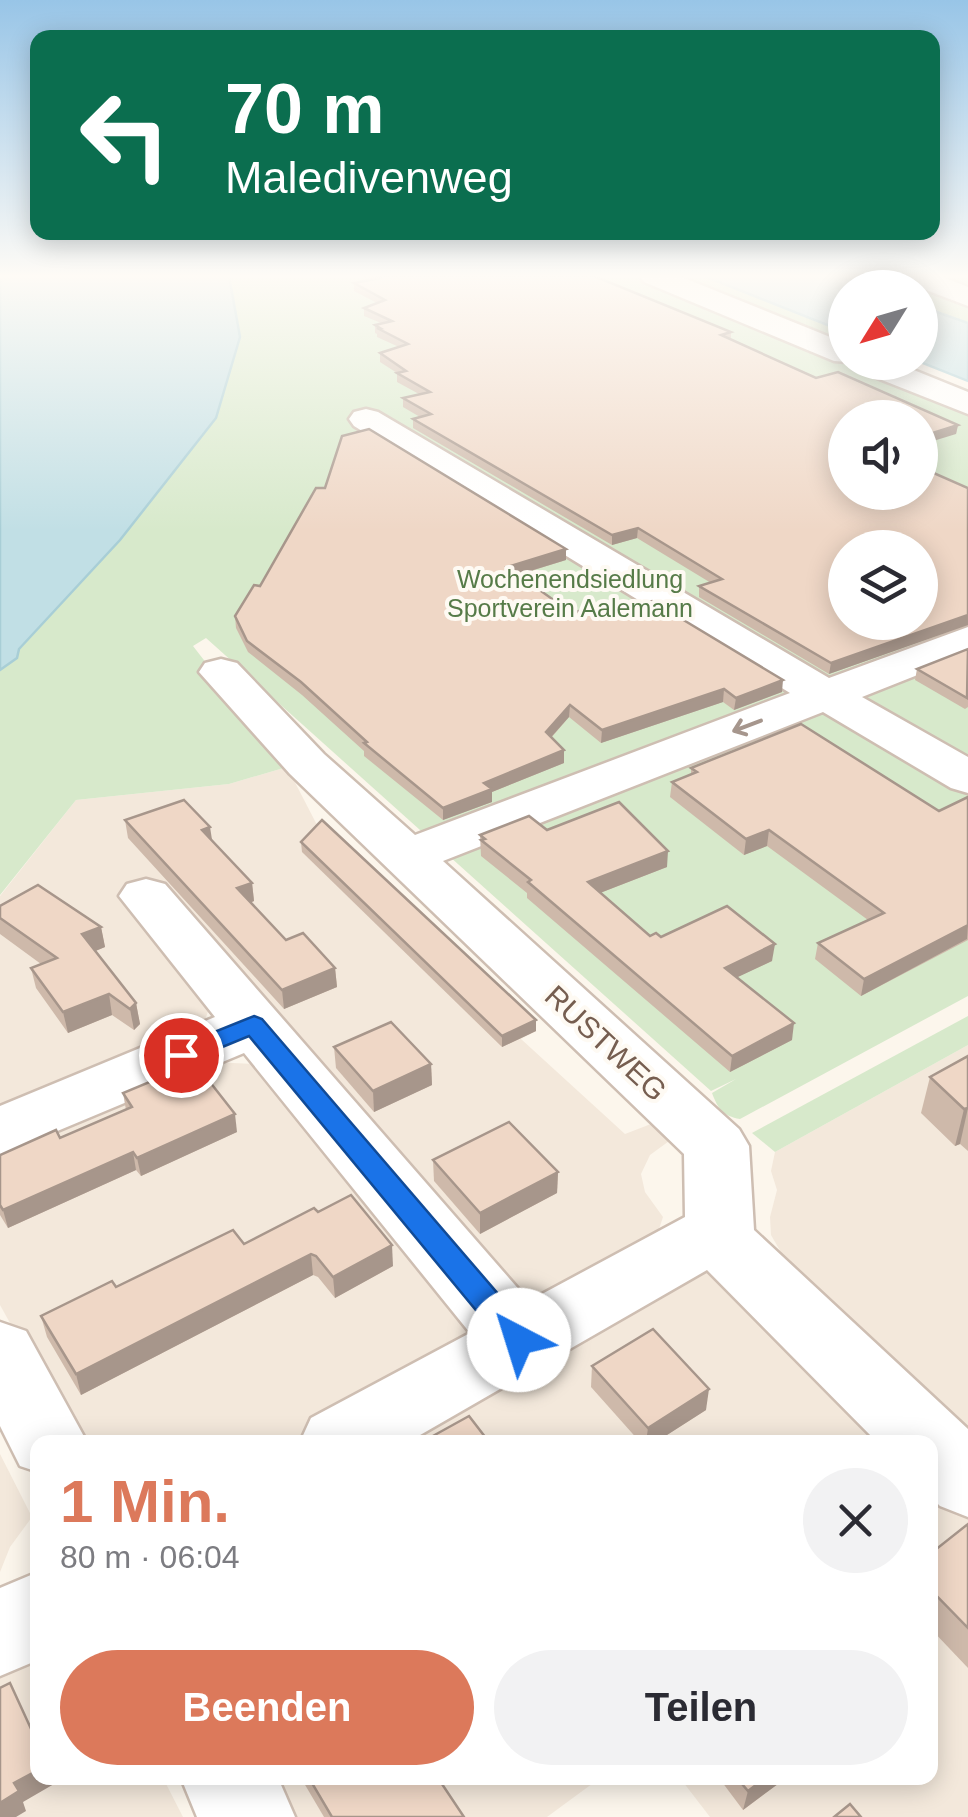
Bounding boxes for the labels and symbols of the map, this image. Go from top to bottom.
north arrow [828,270,938,380]
park label: Wochenendsiedlung Sportverein Aalemann [447,565,693,622]
one-way arrow [732,718,763,736]
street label: RUSTWEG [539,979,673,1107]
pin [139,1013,224,1098]
position arrow [467,1288,571,1392]

